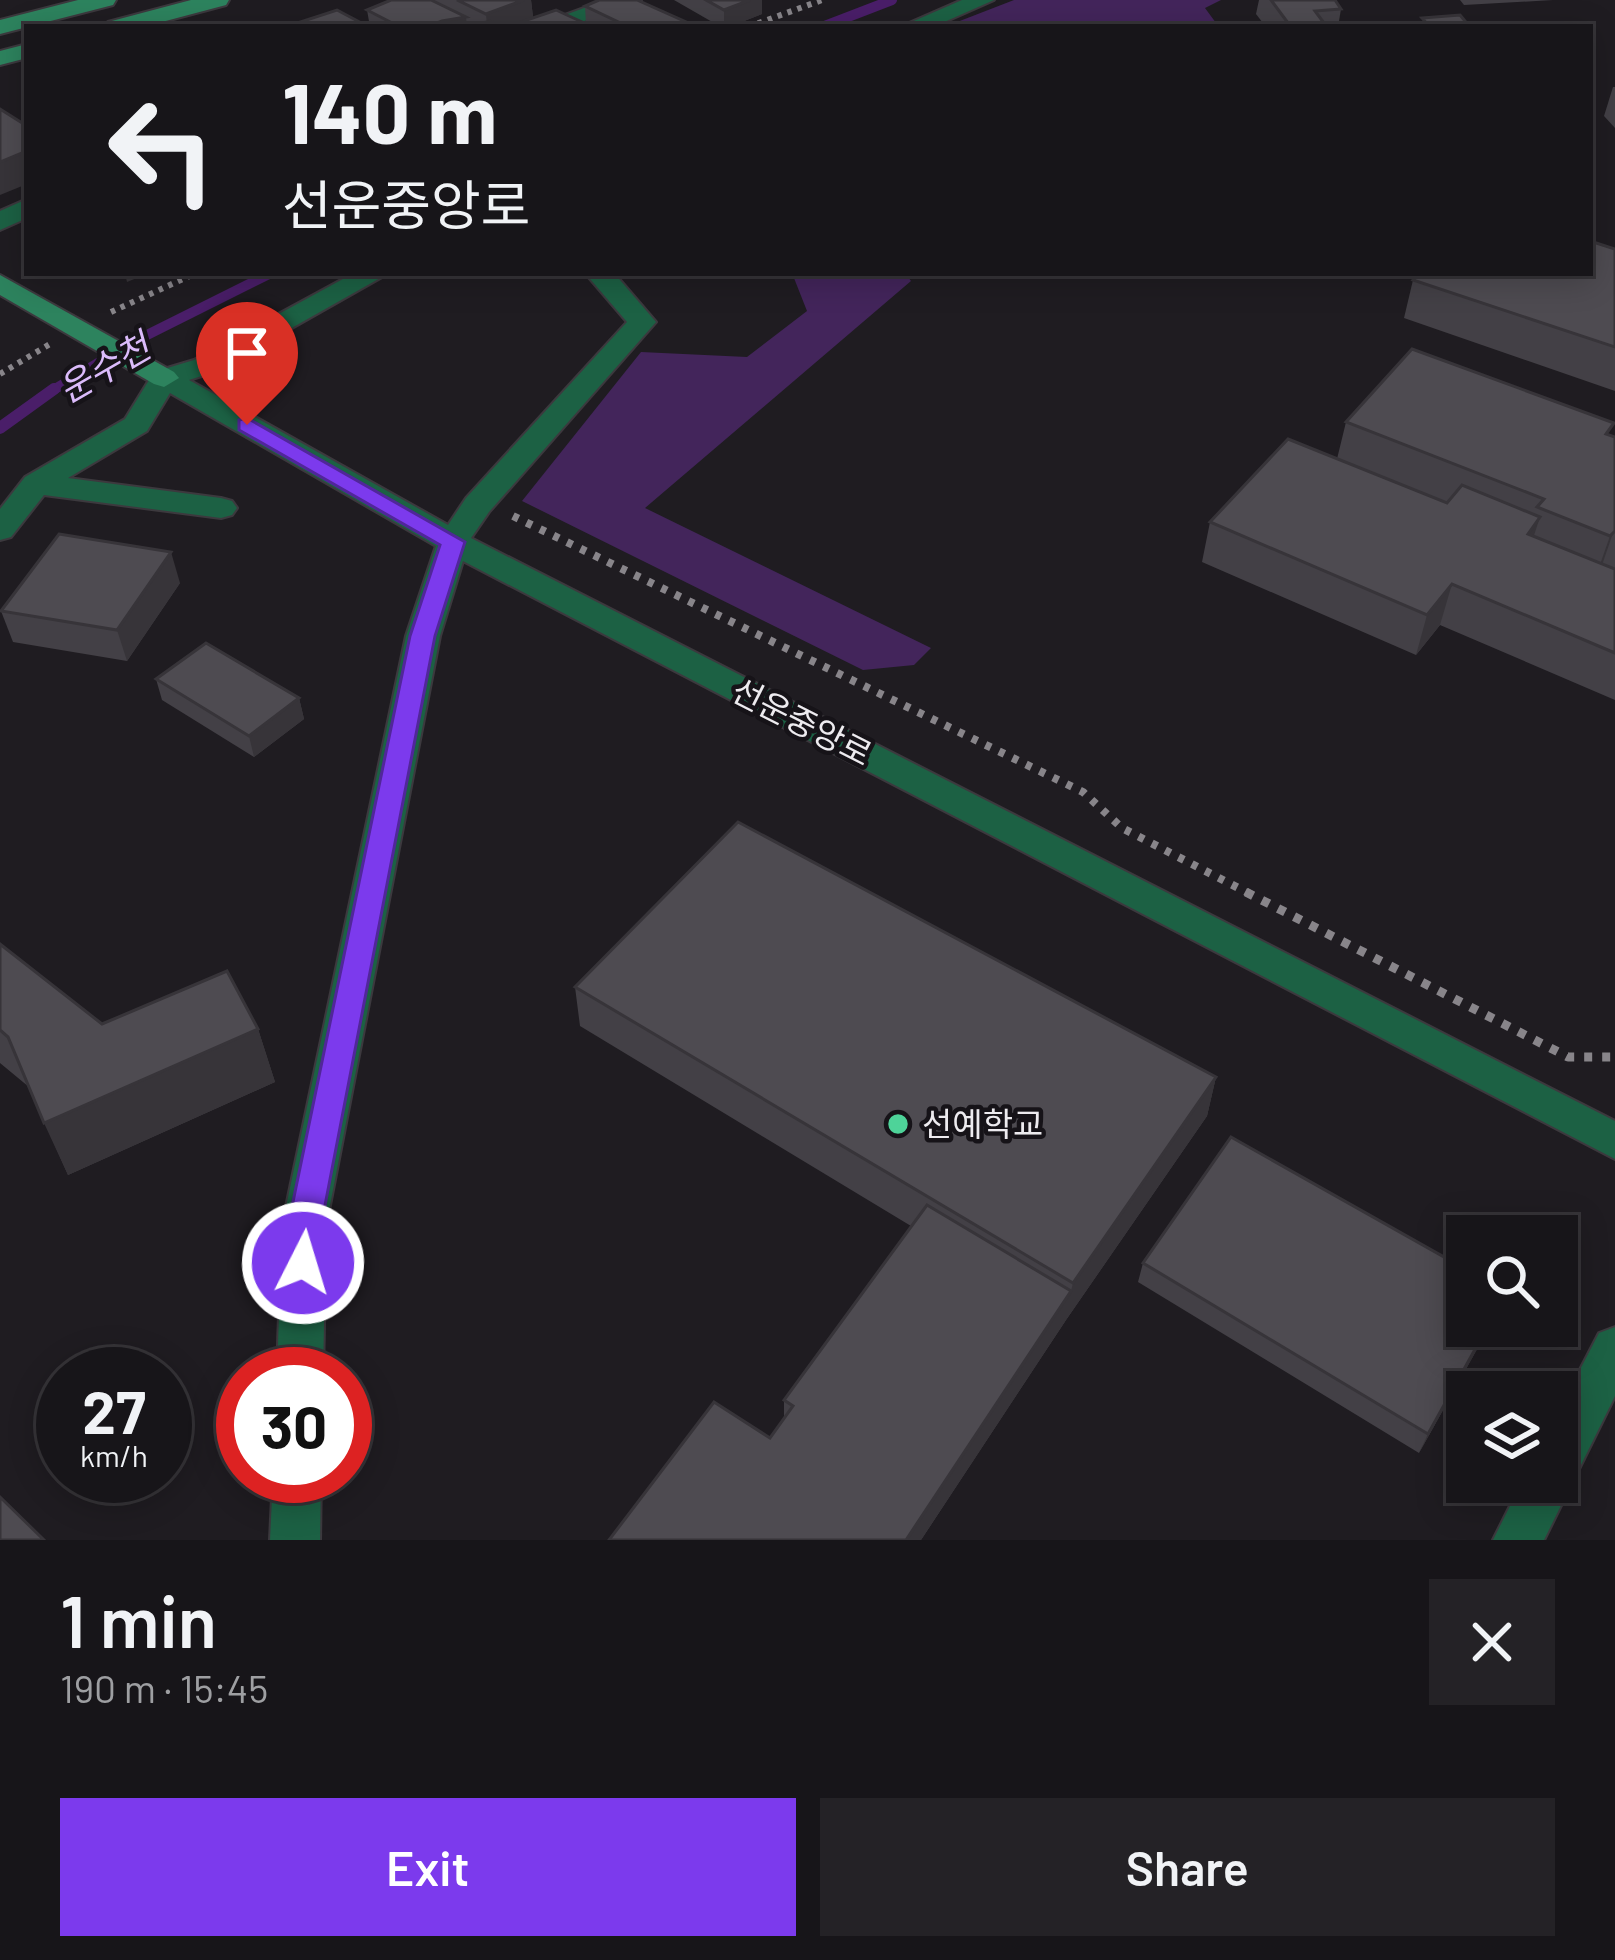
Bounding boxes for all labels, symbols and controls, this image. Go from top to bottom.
text: 140 m [282,60,497,161]
icon: left [84,72,240,228]
text: 선운중앙로 [282,171,530,236]
pin [196,302,298,425]
icon: arrive [214,320,280,386]
water label: 운수천 [49,321,160,410]
street label: 선운중앙로 [726,669,879,773]
place label: 선예학교 [922,1103,1043,1143]
marker: 선예학교 [885,1111,911,1137]
position arrow [240,1200,366,1326]
map controls [1446,1215,1578,1503]
button: search [1446,1215,1578,1347]
speed limit sign: 30 [216,1347,372,1503]
button: layers [1446,1371,1578,1503]
text: 27 [82,1374,146,1446]
text: km/h [80,1437,148,1473]
text: 1 min [60,1576,217,1662]
button: close [1429,1579,1555,1705]
text: 190 m · 15:45 [60,1664,268,1711]
button: Exit [60,1798,796,1936]
button: Share [820,1798,1555,1936]

